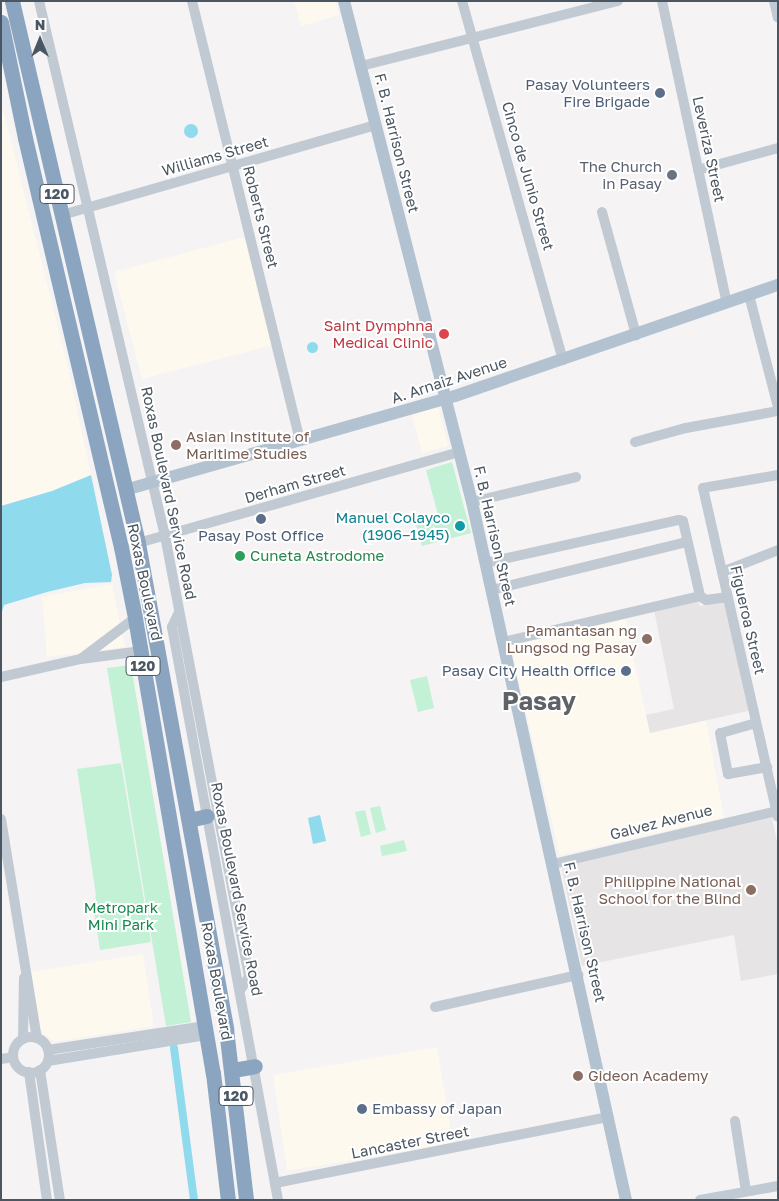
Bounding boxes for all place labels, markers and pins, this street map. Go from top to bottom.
place label: Pasay Volunteers Fire Brigade [525,75,650,110]
marker: Pasay Volunteers Fire Brigade [654,87,666,99]
place label: The Church in Pasay [579,157,662,192]
marker: The Church in Pasay [666,169,678,181]
place label: Saint Dymphna Medical Clinic [324,316,433,351]
marker: Saint Dymphna Medical Clinic [437,327,451,341]
place label: Asian Institute of Maritime Studies [186,427,309,462]
marker: Asian Institute of Maritime Studies [170,439,182,451]
place label: Manuel Colayco (1906–1945) [336,508,450,543]
marker: Pasay Post Office [255,513,267,525]
marker: Manuel Colayco (1906–1945) [454,520,466,532]
place label: Pasay Post Office [198,527,324,545]
place label: Cuneta Astrodome [250,547,384,565]
marker: Cuneta Astrodome [234,550,246,562]
place label: Pamantasan ng Lungsod ng Pasay [506,621,637,656]
marker: Pamantasan ng Lungsod ng Pasay [641,633,653,645]
place label: Pasay City Health Office [442,662,616,680]
marker: Pasay City Health Office [620,665,632,677]
place label: Philippine National School for the Blind [599,872,741,907]
marker: Philippine National School for the Blind [745,884,757,896]
place label: Gideon Academy [588,1067,708,1085]
marker: Gideon Academy [572,1070,584,1082]
place label: Embassy of Japan [372,1100,502,1118]
marker: Embassy of Japan [356,1103,368,1115]

